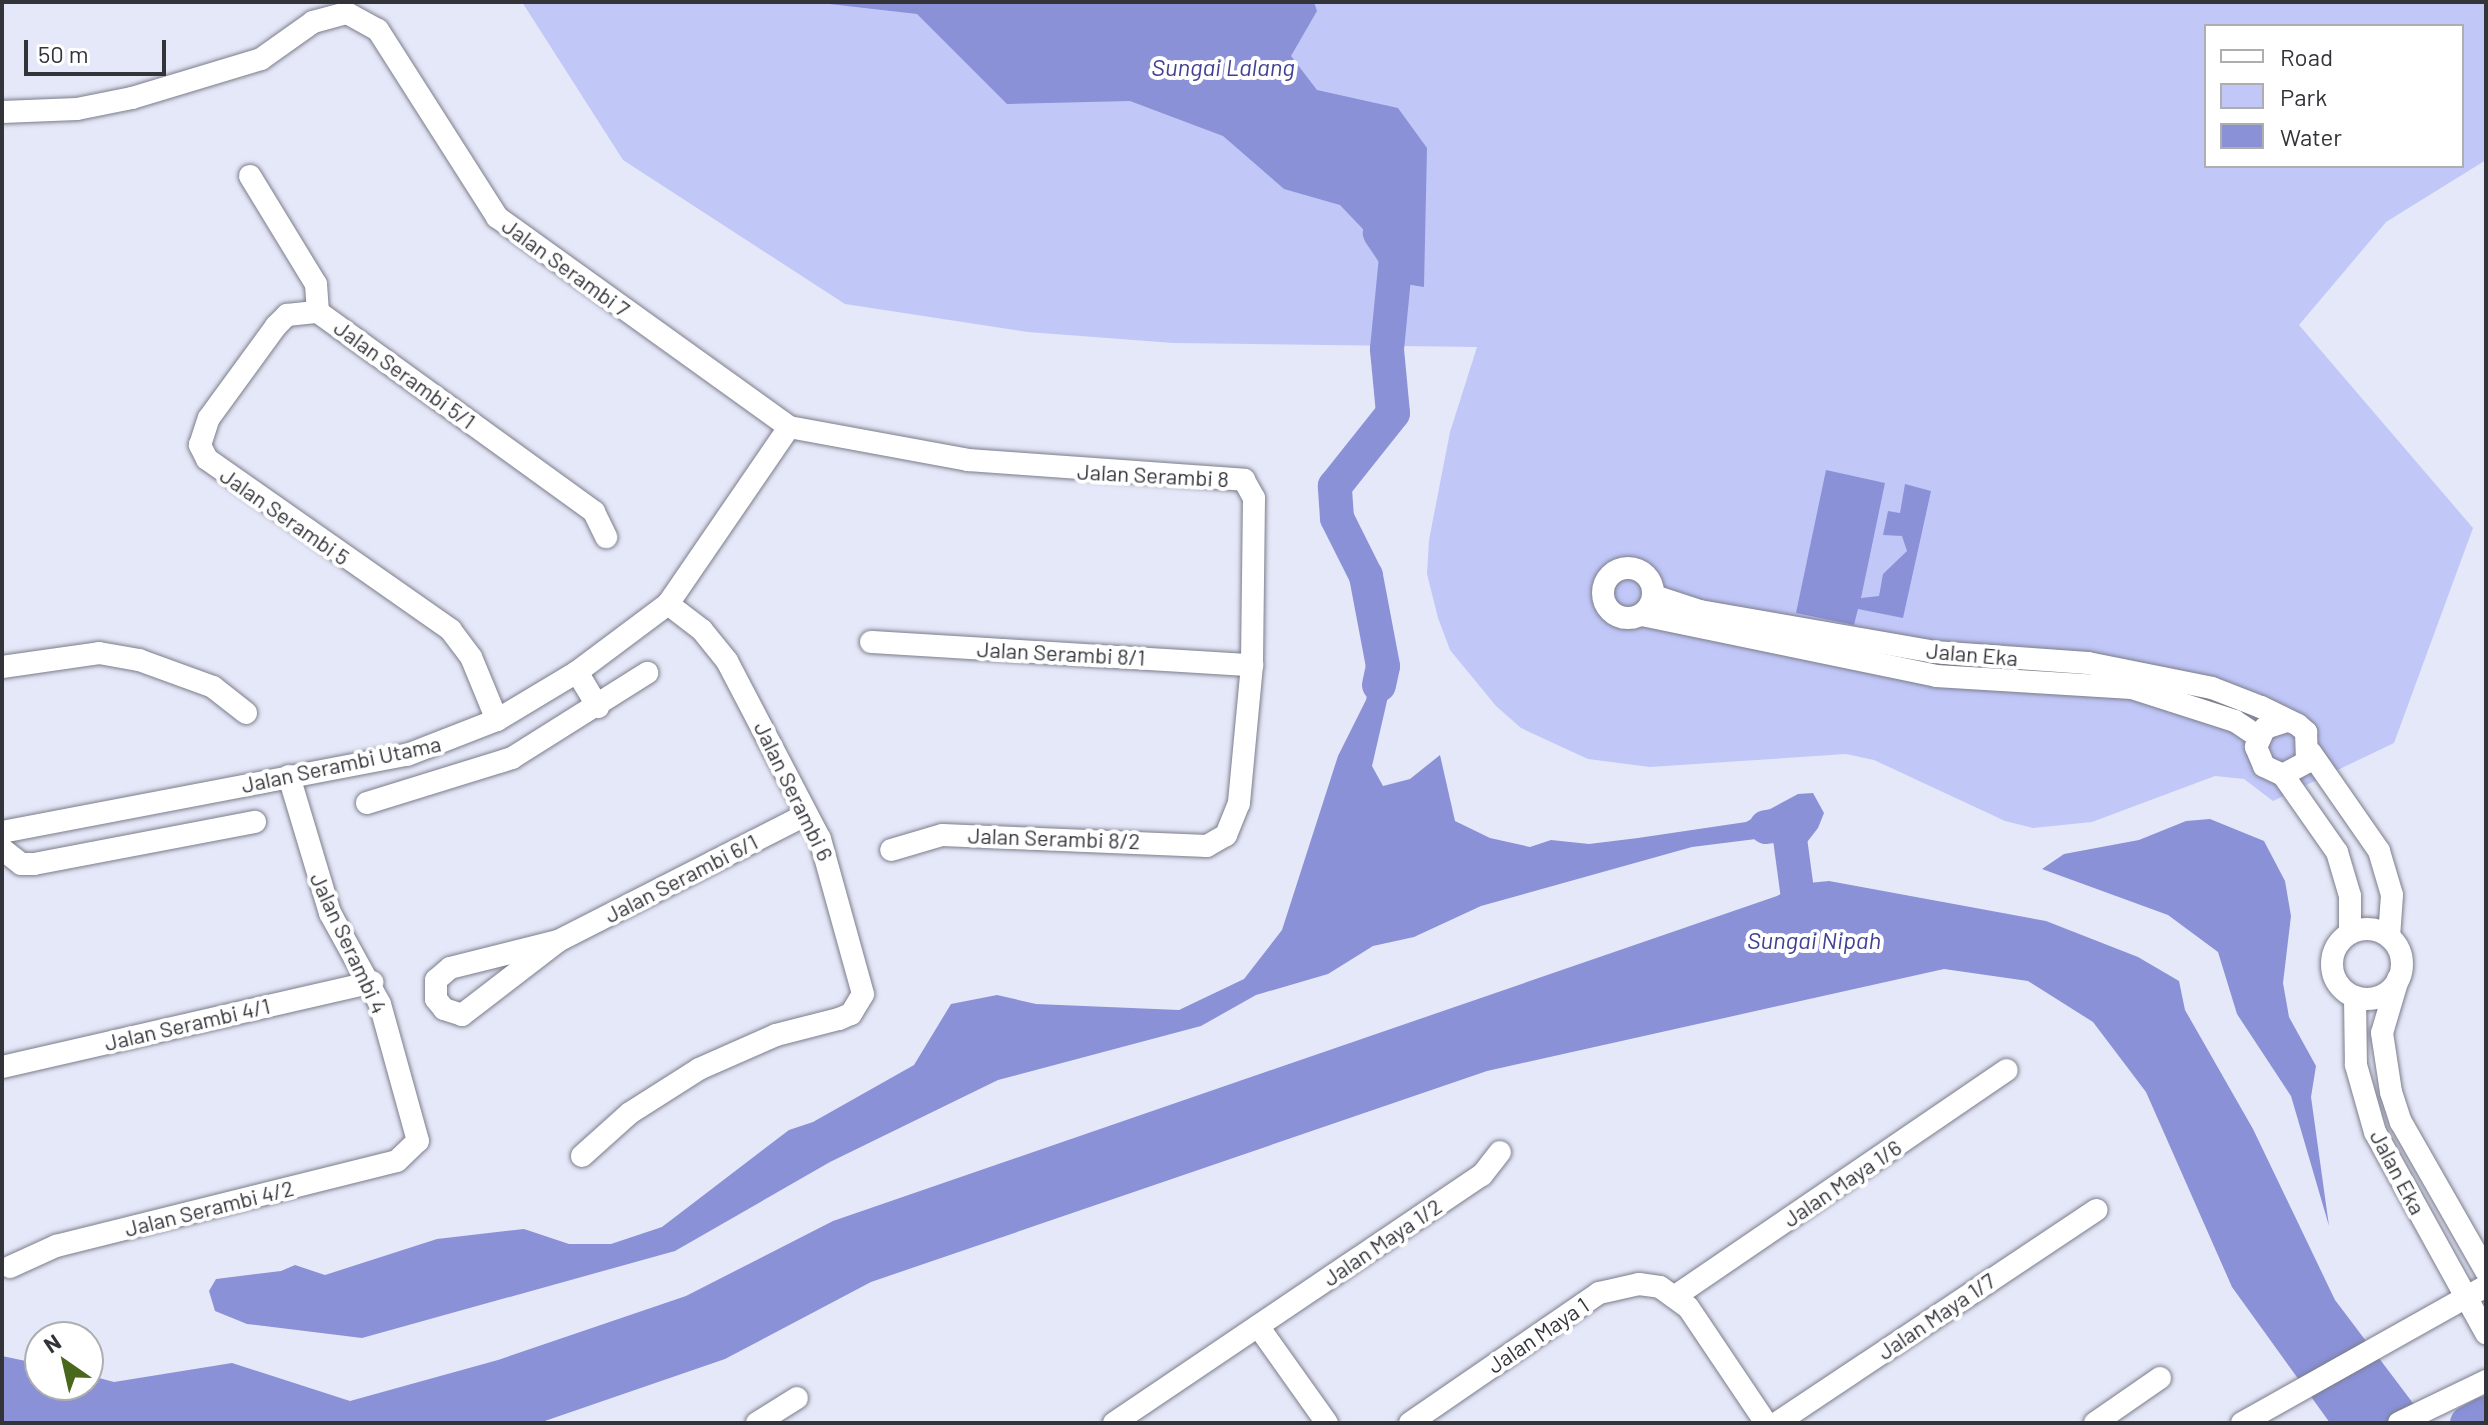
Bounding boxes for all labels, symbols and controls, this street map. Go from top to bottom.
scale bar [28,24,170,74]
legend [2204,24,2464,168]
text: 50 m [38,39,89,68]
text: Road [2280,42,2333,71]
water label: Sungai Lalang [1151,53,1295,81]
text: Park [2280,82,2327,111]
text: Water [2280,122,2342,151]
street label: Jalan Serambi 7 [497,212,635,322]
street label: Jalan Serambi 5/1 [329,314,481,434]
street label: Jalan Serambi 8 [1076,458,1230,492]
street label: Jalan Serambi 5 [215,462,355,570]
street label: Jalan Serambi 8/1 [976,635,1146,671]
street label: Jalan Eka [1925,637,2019,671]
street label: Jalan Serambi 6 [749,717,839,865]
street label: Jalan Serambi Utama [239,730,443,798]
street label: Jalan Serambi 8/2 [967,822,1141,854]
street label: Jalan Serambi 6/1 [600,828,762,928]
street label: Jalan Serambi 4 [305,868,393,1018]
water label: Sungai Nipah [1747,926,1881,954]
street label: Jalan Serambi 4/1 [102,992,272,1056]
street label: Jalan Eka [2365,1125,2431,1219]
street label: Jalan Maya 1/6 [1778,1134,1906,1232]
street label: Jalan Serambi 4/2 [122,1174,296,1242]
street label: Jalan Maya 1/2 [1318,1193,1446,1291]
street label: Jalan Maya 1/7 [1872,1267,2000,1365]
street label: Jalan Maya 1 [1482,1291,1594,1379]
north arrow [24,1321,104,1401]
text: N [38,1328,65,1358]

